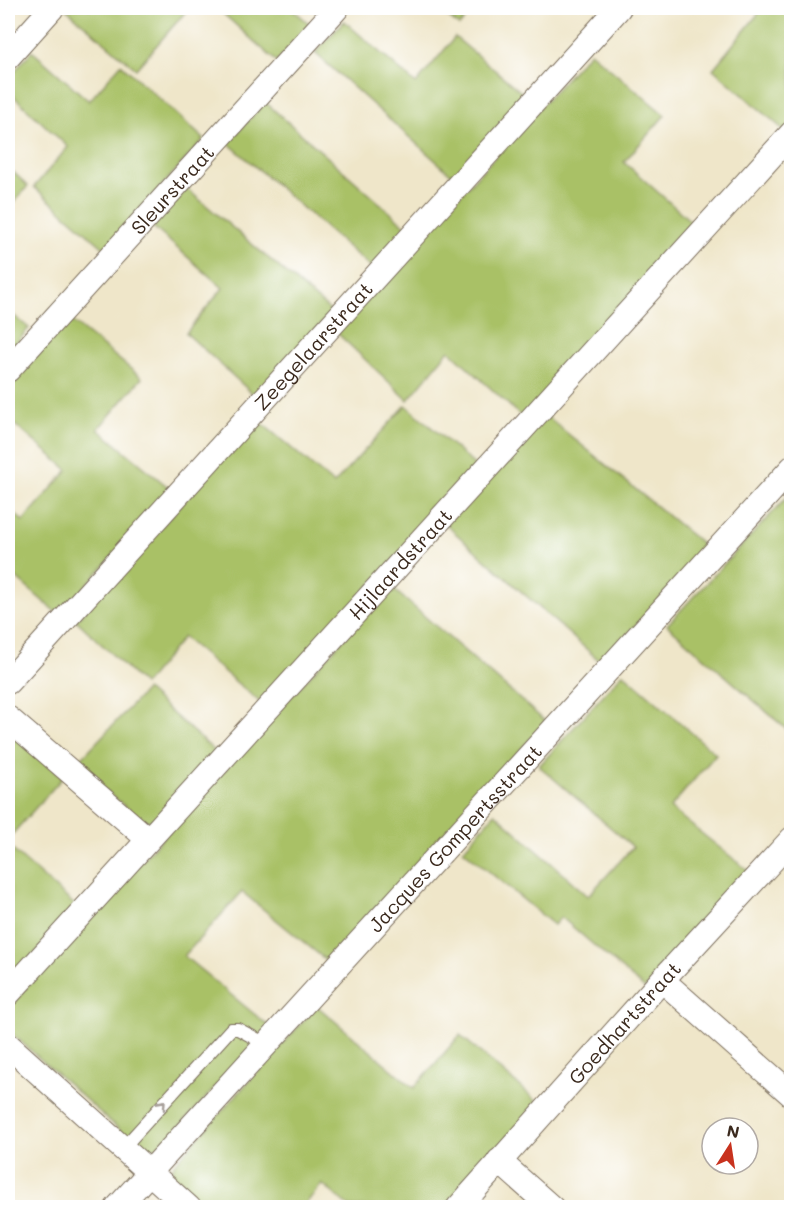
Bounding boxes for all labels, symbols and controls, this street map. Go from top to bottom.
street label: Sleurstraat [125,139,219,240]
street label: Zeegelaarstraat [248,276,378,415]
street label: Hijlaardstraat [342,502,457,625]
street label: Jacques Gompertsstraat [362,738,547,937]
street label: Goedhartstraat [562,955,686,1090]
one-way arrow [155,1101,166,1111]
north arrow [700,1116,760,1176]
text: N [725,1119,741,1142]

